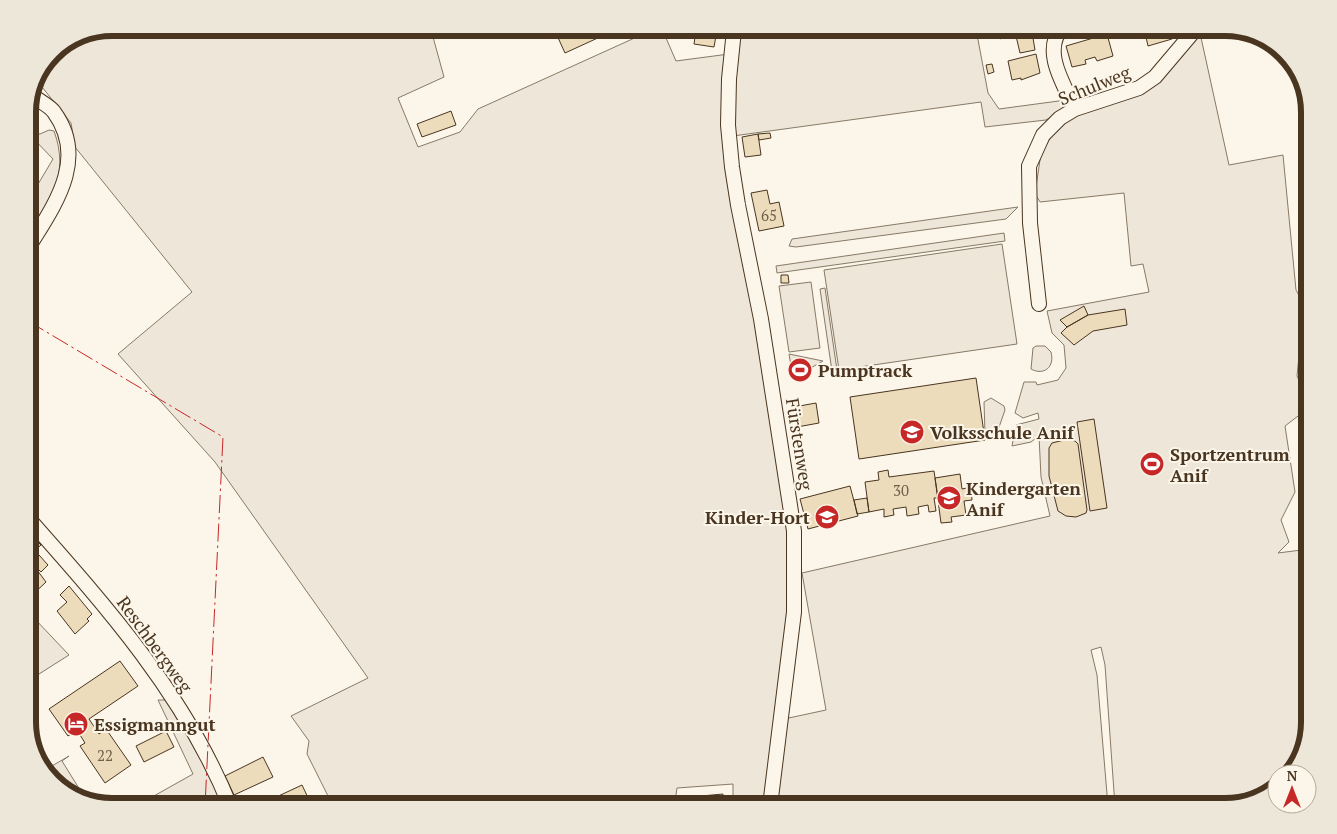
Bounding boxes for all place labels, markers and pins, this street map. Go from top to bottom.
sports icon: Pumptrack [787,357,813,383]
place label: Pumptrack [818,358,913,382]
school or university icon: Volksschule Anif [899,419,925,445]
place label: Volksschule Anif [930,420,1075,444]
place label: Sportzentrum Anif [1170,442,1290,487]
sports icon: Sportzentrum Anif [1139,451,1165,477]
place label: Kindergarten Anif [966,476,1081,521]
school or university icon: Kindergarten Anif [936,485,962,511]
school or university icon: Kinder-Hort [814,504,840,530]
place label: Kinder-Hort [705,505,810,529]
hotel icon: Essigmanngut [63,711,89,737]
place label: Essigmanngut [94,712,216,736]

